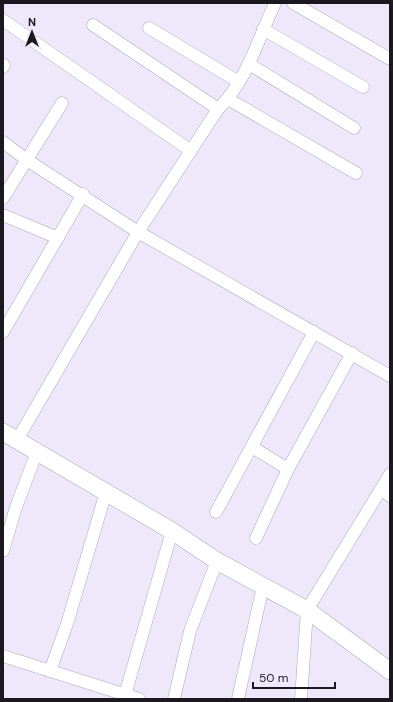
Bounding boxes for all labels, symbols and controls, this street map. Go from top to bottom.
north arrow [12,12,52,52]
text: N [28,15,36,29]
scale bar [253,664,335,690]
text: 50 m [259,670,288,686]

